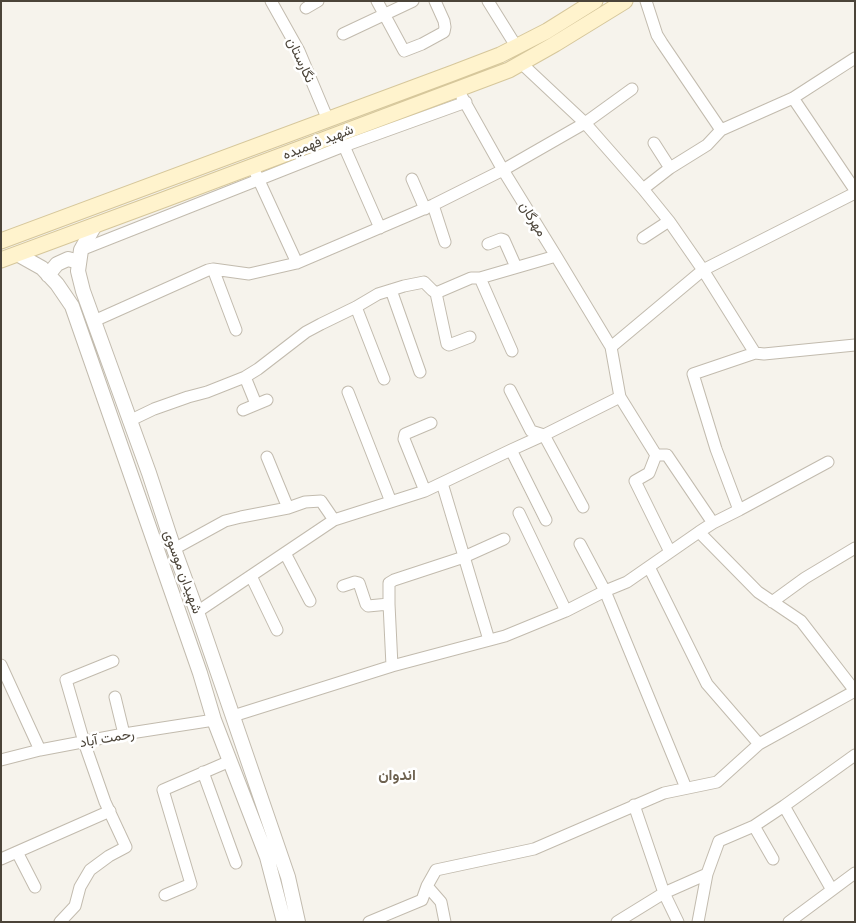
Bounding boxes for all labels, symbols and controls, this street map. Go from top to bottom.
street label: نگارستان [283,35,319,85]
street label: شهید فهمیده [280,121,356,163]
street label: مهرگان [516,198,550,240]
street label: شهیدان موسوی [160,528,206,616]
street label: رحمت آباد [78,725,136,751]
district label: اندوان [378,766,416,784]

